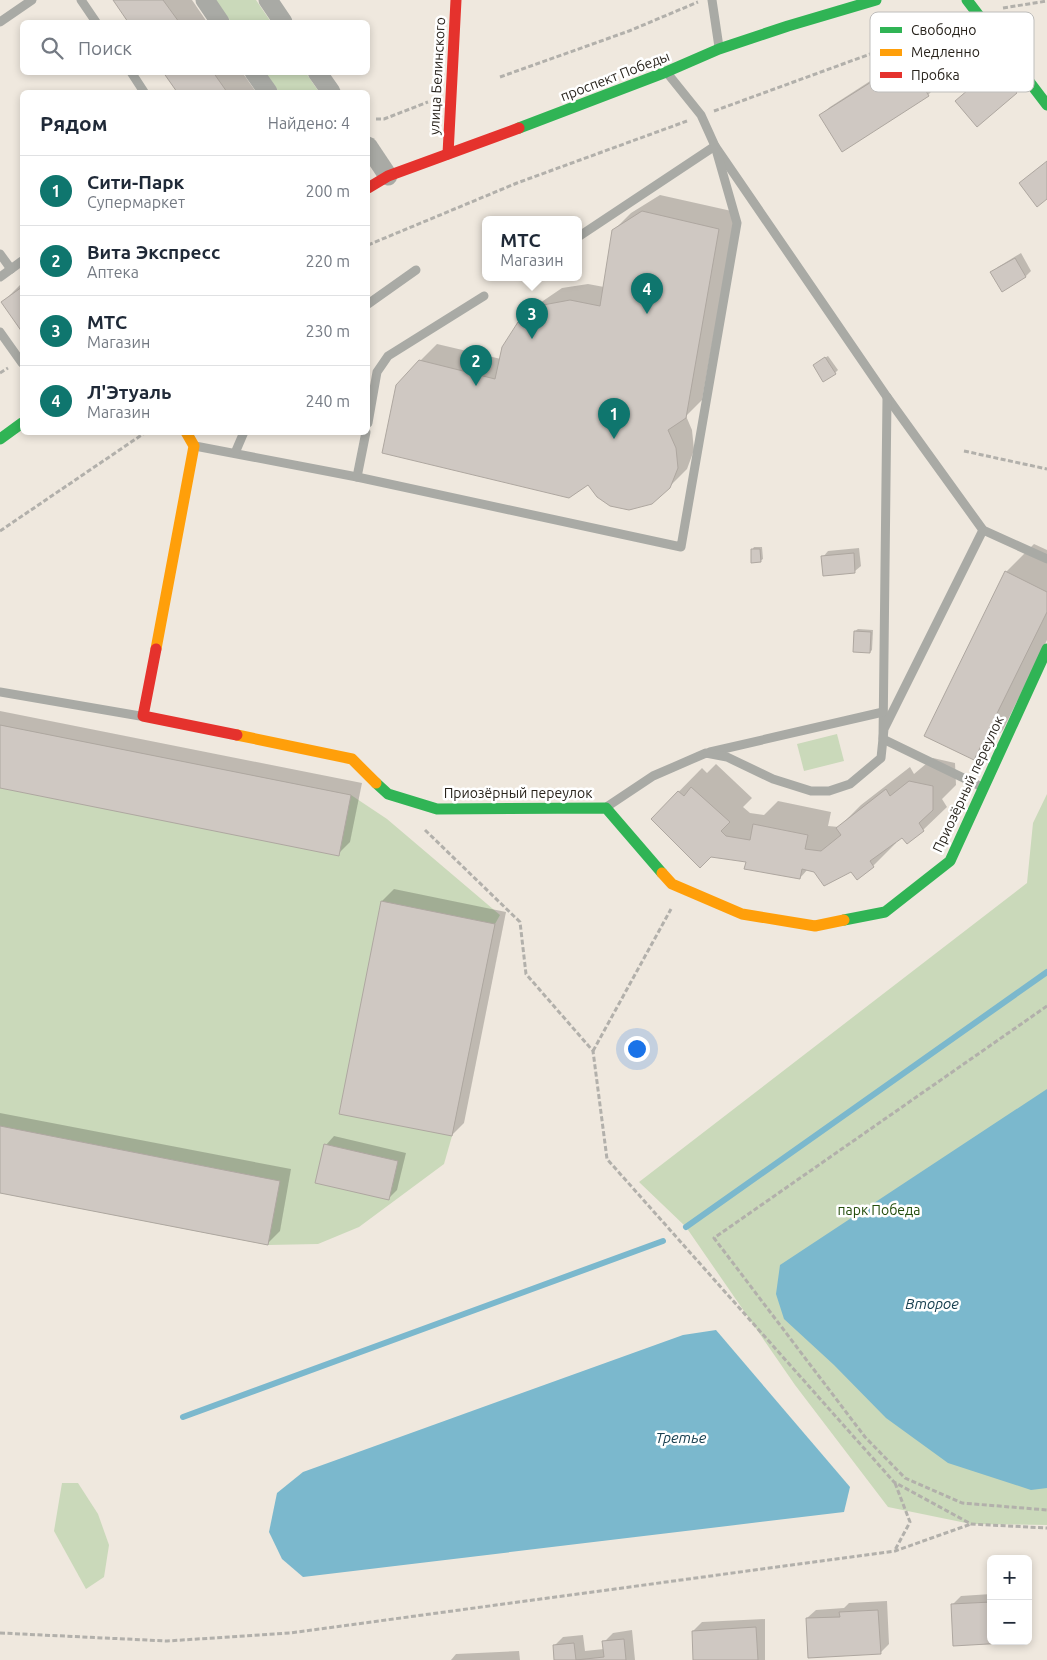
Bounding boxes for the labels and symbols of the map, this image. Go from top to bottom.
legend [870,12,1034,92]
street label: улица Белинского [426,17,448,135]
text: Свободно [911,22,976,38]
text: Медленно [911,44,980,60]
street label: проспект Победы [558,48,672,104]
text: Пробка [911,67,960,83]
pin: 4 [631,273,663,314]
pin: 3 [516,298,548,339]
pin: 2 [460,345,492,386]
pin: 1 [598,398,630,439]
street label: Приозёрный переулок [929,713,1007,855]
street label: Приозёрный переулок [444,785,592,801]
your location [624,1036,650,1062]
park label: парк Победa [837,1202,921,1218]
water label: Второе [905,1295,959,1312]
water label: Третье [656,1429,707,1446]

